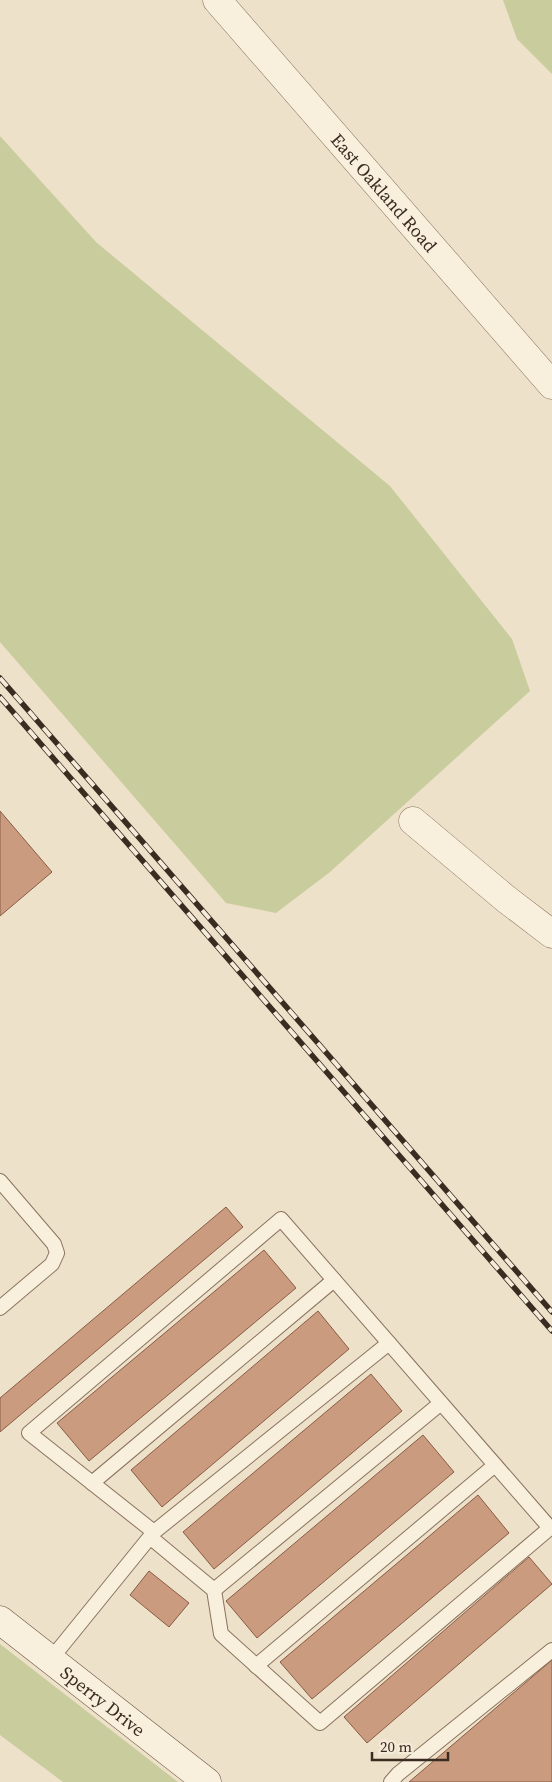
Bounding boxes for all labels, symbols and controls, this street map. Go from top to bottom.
street label: East Oakland Road [326,128,443,257]
street label: Sperry Drive [56,1660,151,1742]
scale bar [372,1730,448,1762]
text: 20 m [380,1736,412,1757]

